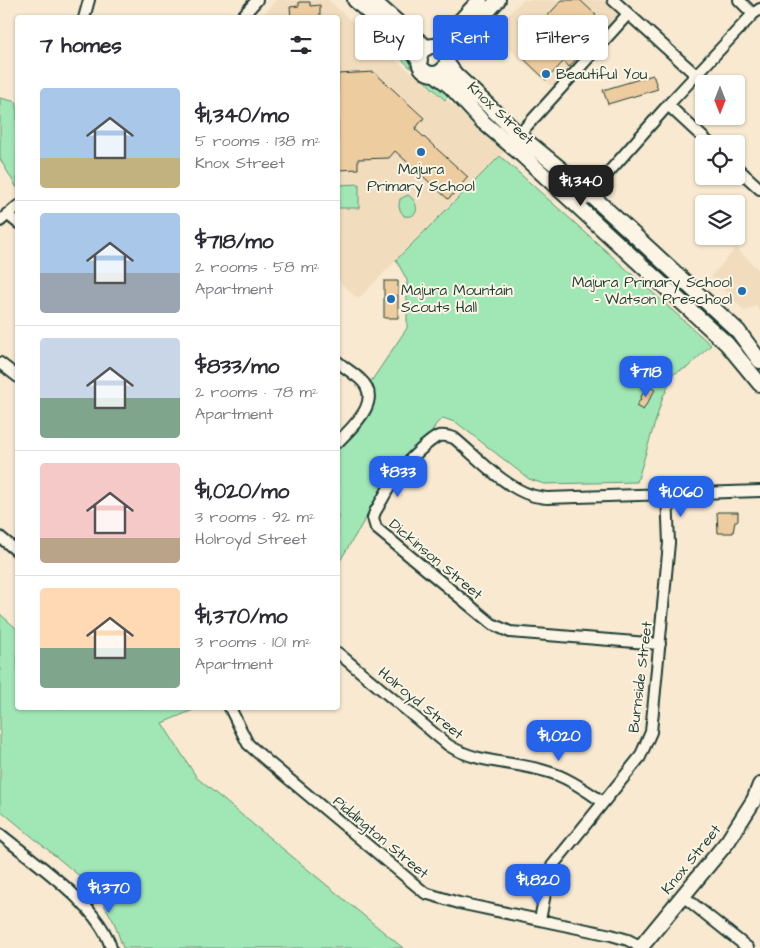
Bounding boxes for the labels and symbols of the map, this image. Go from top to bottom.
place label: Beautiful You [556,64,648,85]
marker: Beautiful You [540,68,552,80]
north arrow [695,75,745,125]
street label: Knox Street [463,77,539,150]
marker: Majura Primary School [415,146,427,158]
place label: Majura Primary School [367,159,475,198]
pin: $1,340 [540,164,622,207]
place label: Majura Primary School - Watson Preschool [572,272,732,310]
place label: Majura Mountain Scouts Hall [401,280,513,318]
marker: Majura Primary School - Watson Preschool [736,285,748,297]
marker: Majura Mountain Scouts Hall [385,293,397,305]
pin: $718 [616,356,676,398]
pin: $833 [368,456,428,498]
pin: $1,060 [640,476,722,518]
street label: Dickinson Street [384,514,487,605]
street label: Burnside Street [623,620,658,734]
street label: Holroyd Street [373,662,468,745]
pin: $1,020 [518,720,600,762]
street label: Piddington Street [328,791,433,884]
street label: Knox Street [657,820,726,899]
pin: $1,820 [497,864,579,906]
pin: $1,370 [68,872,150,914]

